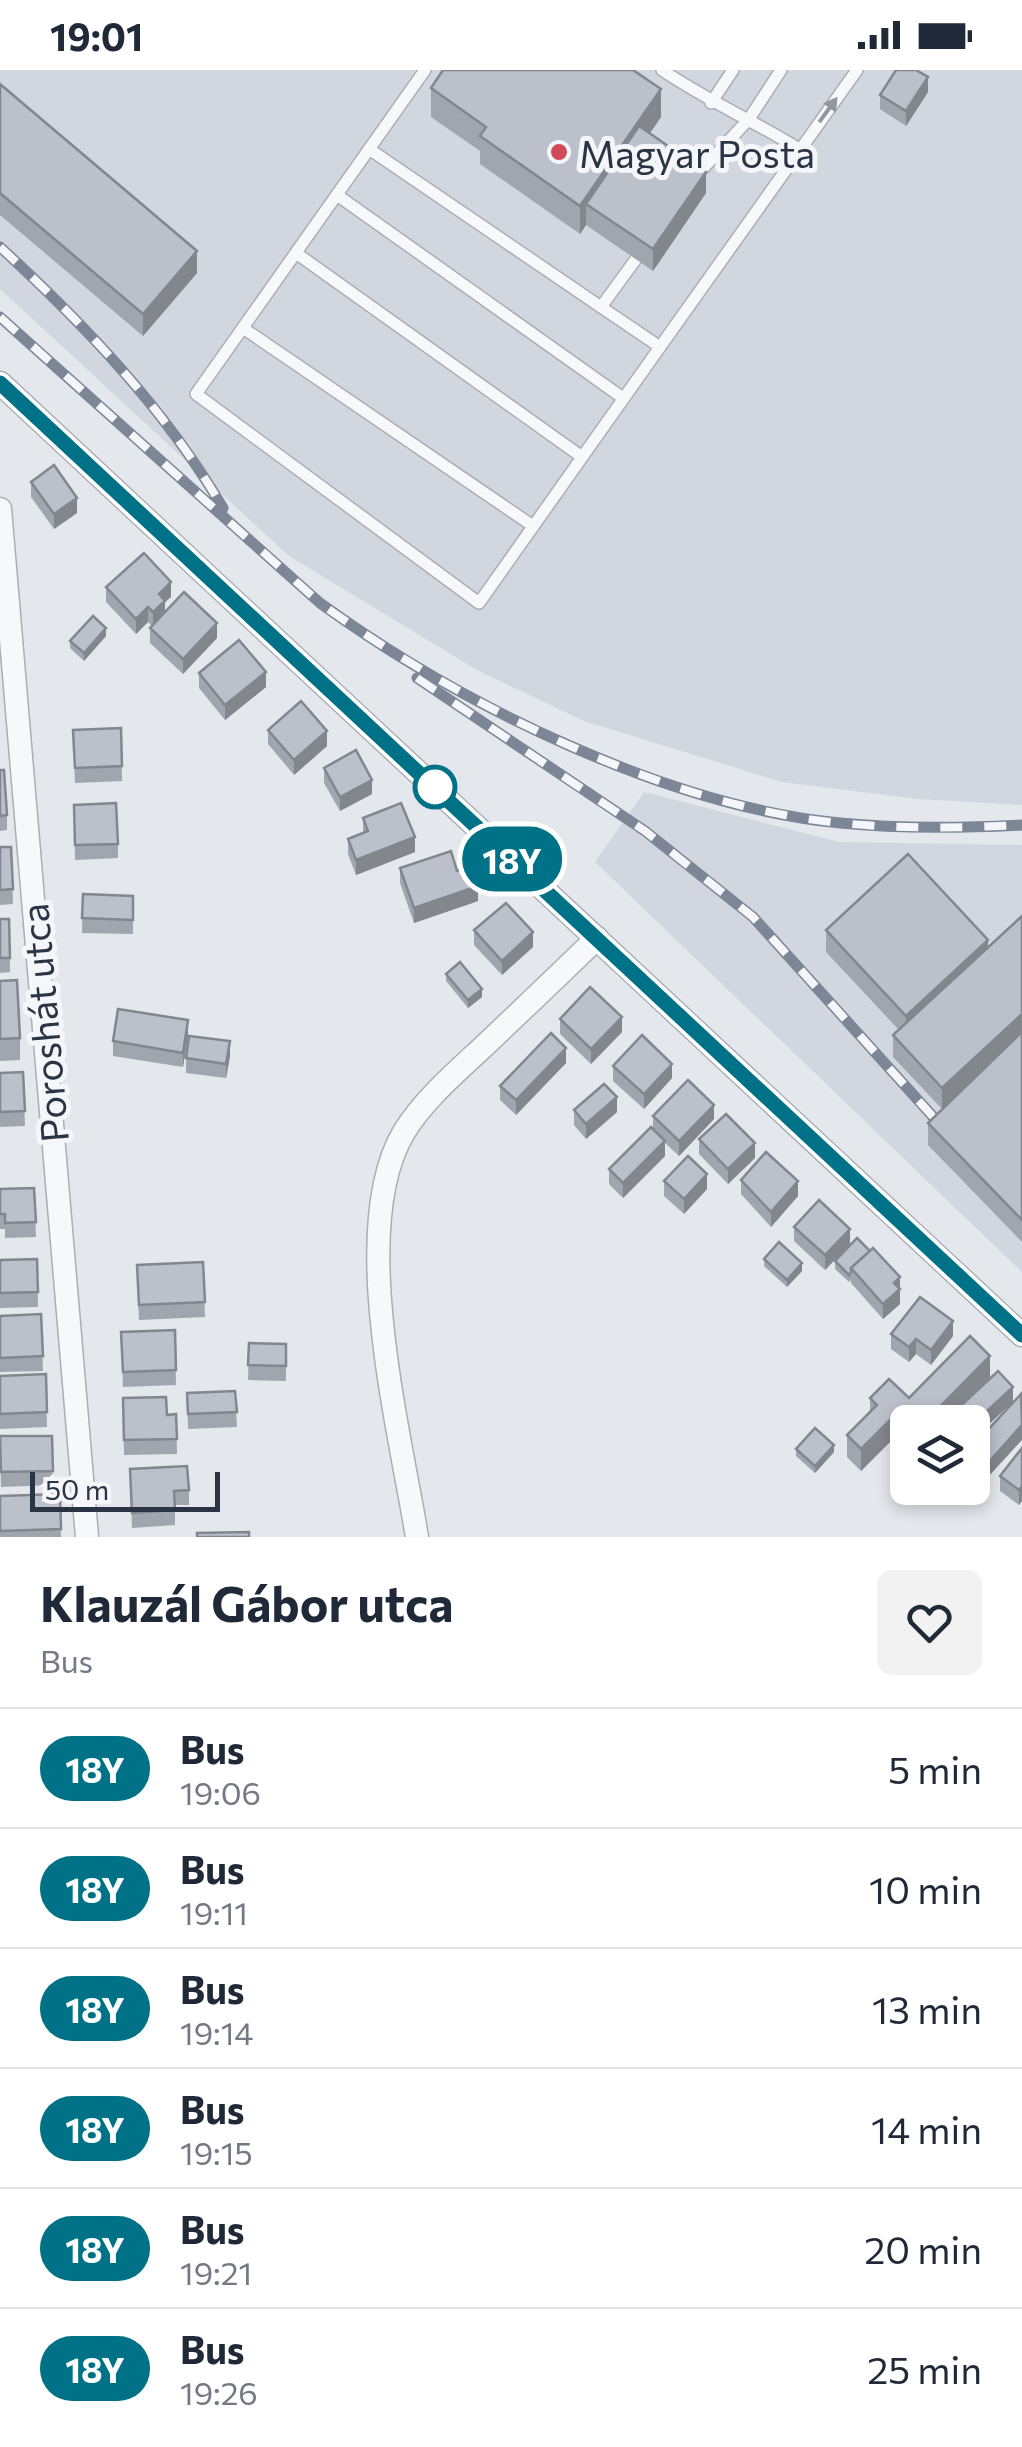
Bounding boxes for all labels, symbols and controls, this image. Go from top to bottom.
text: 19:01 [50,12,143,59]
one-way arrow [818,96,837,123]
place label: Magyar Posta [579,129,815,176]
marker: Magyar Posta [548,141,570,163]
unlabelled marker [414,766,456,808]
line badge: 18Y [454,826,570,892]
text: 18Y [482,838,542,881]
street label: Poroshát utca [9,902,77,1144]
map controls [890,1405,990,1505]
button: layers [890,1405,990,1505]
scale bar [30,1467,220,1512]
text: 50 m [45,1472,109,1506]
button: heart [877,1570,982,1675]
text: Klauzál Gábor utca [40,1573,453,1632]
text: Bus [40,1640,93,1680]
text: Bus [180,1725,245,1772]
text: 5 min [888,1745,982,1792]
text: 18Y [65,1747,125,1790]
text: 19:06 [180,1772,261,1812]
text: Bus [180,1845,245,1892]
text: 10 min [869,1865,982,1912]
text: 18Y [65,1867,125,1910]
text: 19:11 [180,1892,248,1932]
text: Bus [180,1965,245,2012]
text: 13 min [872,1985,982,2032]
text: 18Y [65,1987,125,2030]
text: 19:14 [180,2012,254,2052]
text: Bus [180,2085,245,2132]
text: 14 min [871,2105,982,2152]
text: 18Y [65,2107,125,2150]
text: 19:15 [180,2132,253,2172]
text: Bus [180,2205,245,2252]
text: 20 min [864,2225,982,2272]
text: 18Y [65,2227,125,2270]
text: 19:21 [180,2252,252,2292]
text: Bus [180,2325,245,2372]
text: 25 min [867,2345,982,2392]
text: 18Y [65,2347,125,2390]
text: 19:26 [180,2372,258,2412]

